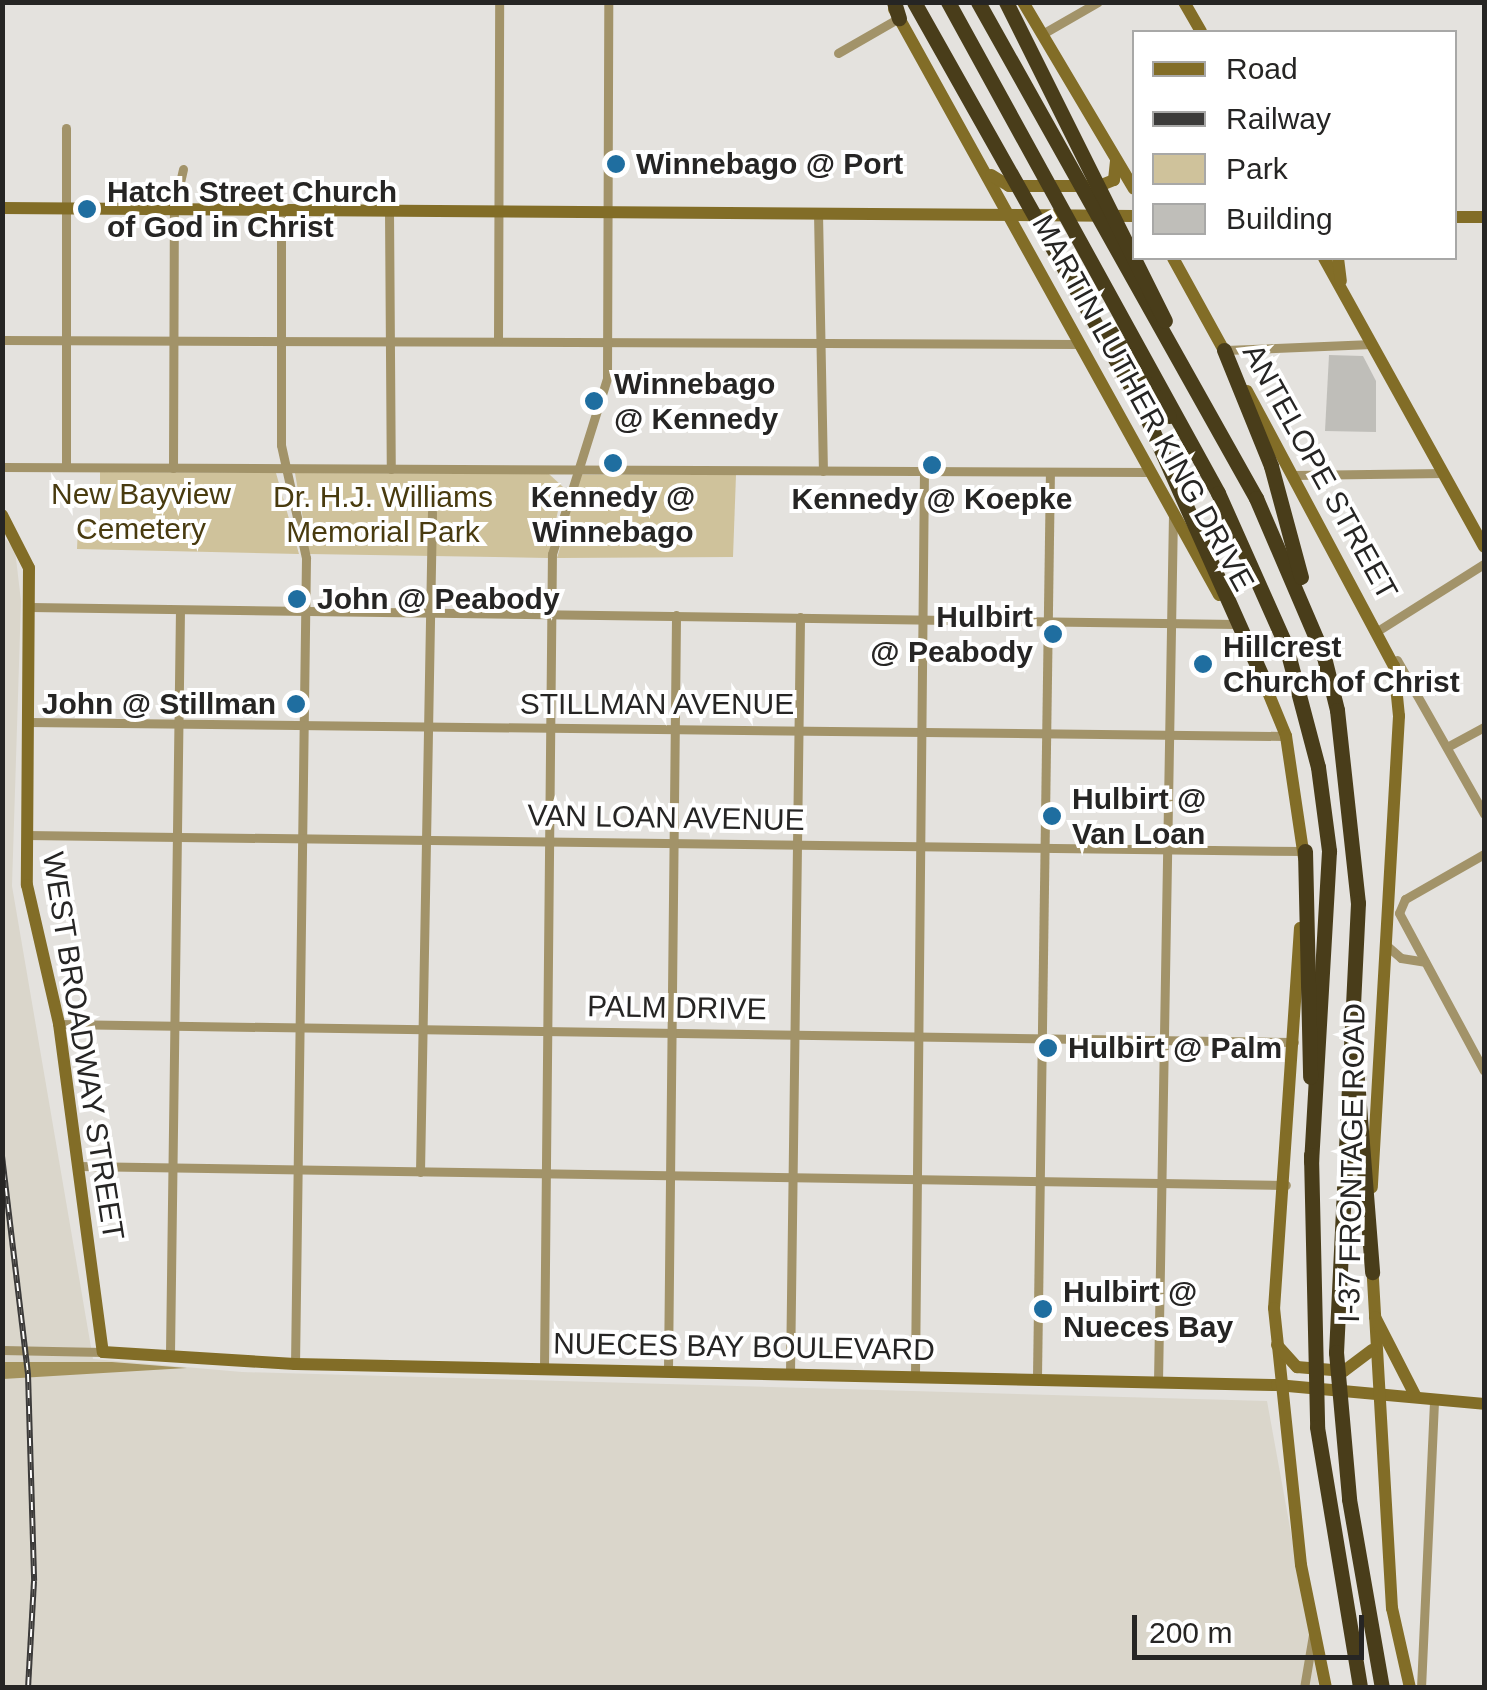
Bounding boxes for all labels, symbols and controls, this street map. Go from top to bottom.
legend [1132,30,1457,260]
text: Road [1226,52,1298,85]
text: Railway [1226,102,1331,135]
place label: Winnebago @ Port [636,146,903,182]
text: Park [1226,152,1288,185]
marker: Winnebago @ Port [605,153,627,175]
place label: Hatch Street Church of God in Christ [107,174,397,244]
marker: Hatch Street Church of God in Christ [76,198,98,220]
text: Building [1226,202,1333,235]
street label: MARTIN LUTHER KING DRIVE [1024,209,1262,597]
street label: ANTELOPE STREET [1235,338,1405,606]
place label: Winnebago @ Kennedy [614,366,778,436]
marker: Winnebago @ Kennedy [583,390,605,412]
marker: Kennedy @ Winnebago [602,452,624,474]
marker: Kennedy @ Koepke [921,454,943,476]
park label: New Bayview Cemetery [51,476,231,546]
park label: Dr. H.J. Williams Memorial Park [273,479,493,550]
place label: Kennedy @ Winnebago [531,479,695,550]
place label: Kennedy @ Koepke [792,481,1072,517]
place label: John @ Peabody [317,581,560,617]
marker: John @ Peabody [286,588,308,610]
place label: Hulbirt @ Peabody [870,599,1033,670]
marker: Hulbirt @ Peabody [1042,623,1064,645]
place label: Hillcrest Church of Christ [1223,629,1460,700]
marker: Hillcrest Church of Christ [1192,653,1214,675]
place label: John @ Stillman [42,686,276,722]
street label: STILLMAN AVENUE [519,686,795,722]
marker: John @ Stillman [285,693,307,715]
place label: Hulbirt @ Van Loan [1072,781,1206,852]
street label: VAN LOAN AVENUE [526,798,806,838]
marker: Hulbirt @ Van Loan [1041,805,1063,827]
street label: WEST BROADWAY STREET [34,849,132,1243]
street label: PALM DRIVE [587,988,767,1028]
street label: I-37 FRONTAGE ROAD [1331,1003,1373,1323]
place label: Hulbirt @ Palm [1068,1030,1282,1066]
marker: Hulbirt @ Palm [1037,1037,1059,1059]
place label: Hulbirt @ Nueces Bay [1063,1274,1233,1344]
marker: Hulbirt @ Nueces Bay [1032,1298,1054,1320]
street label: NUECES BAY BOULEVARD [553,1326,935,1368]
scale bar [1137,1595,1370,1657]
text: 200 m [1149,1616,1232,1649]

